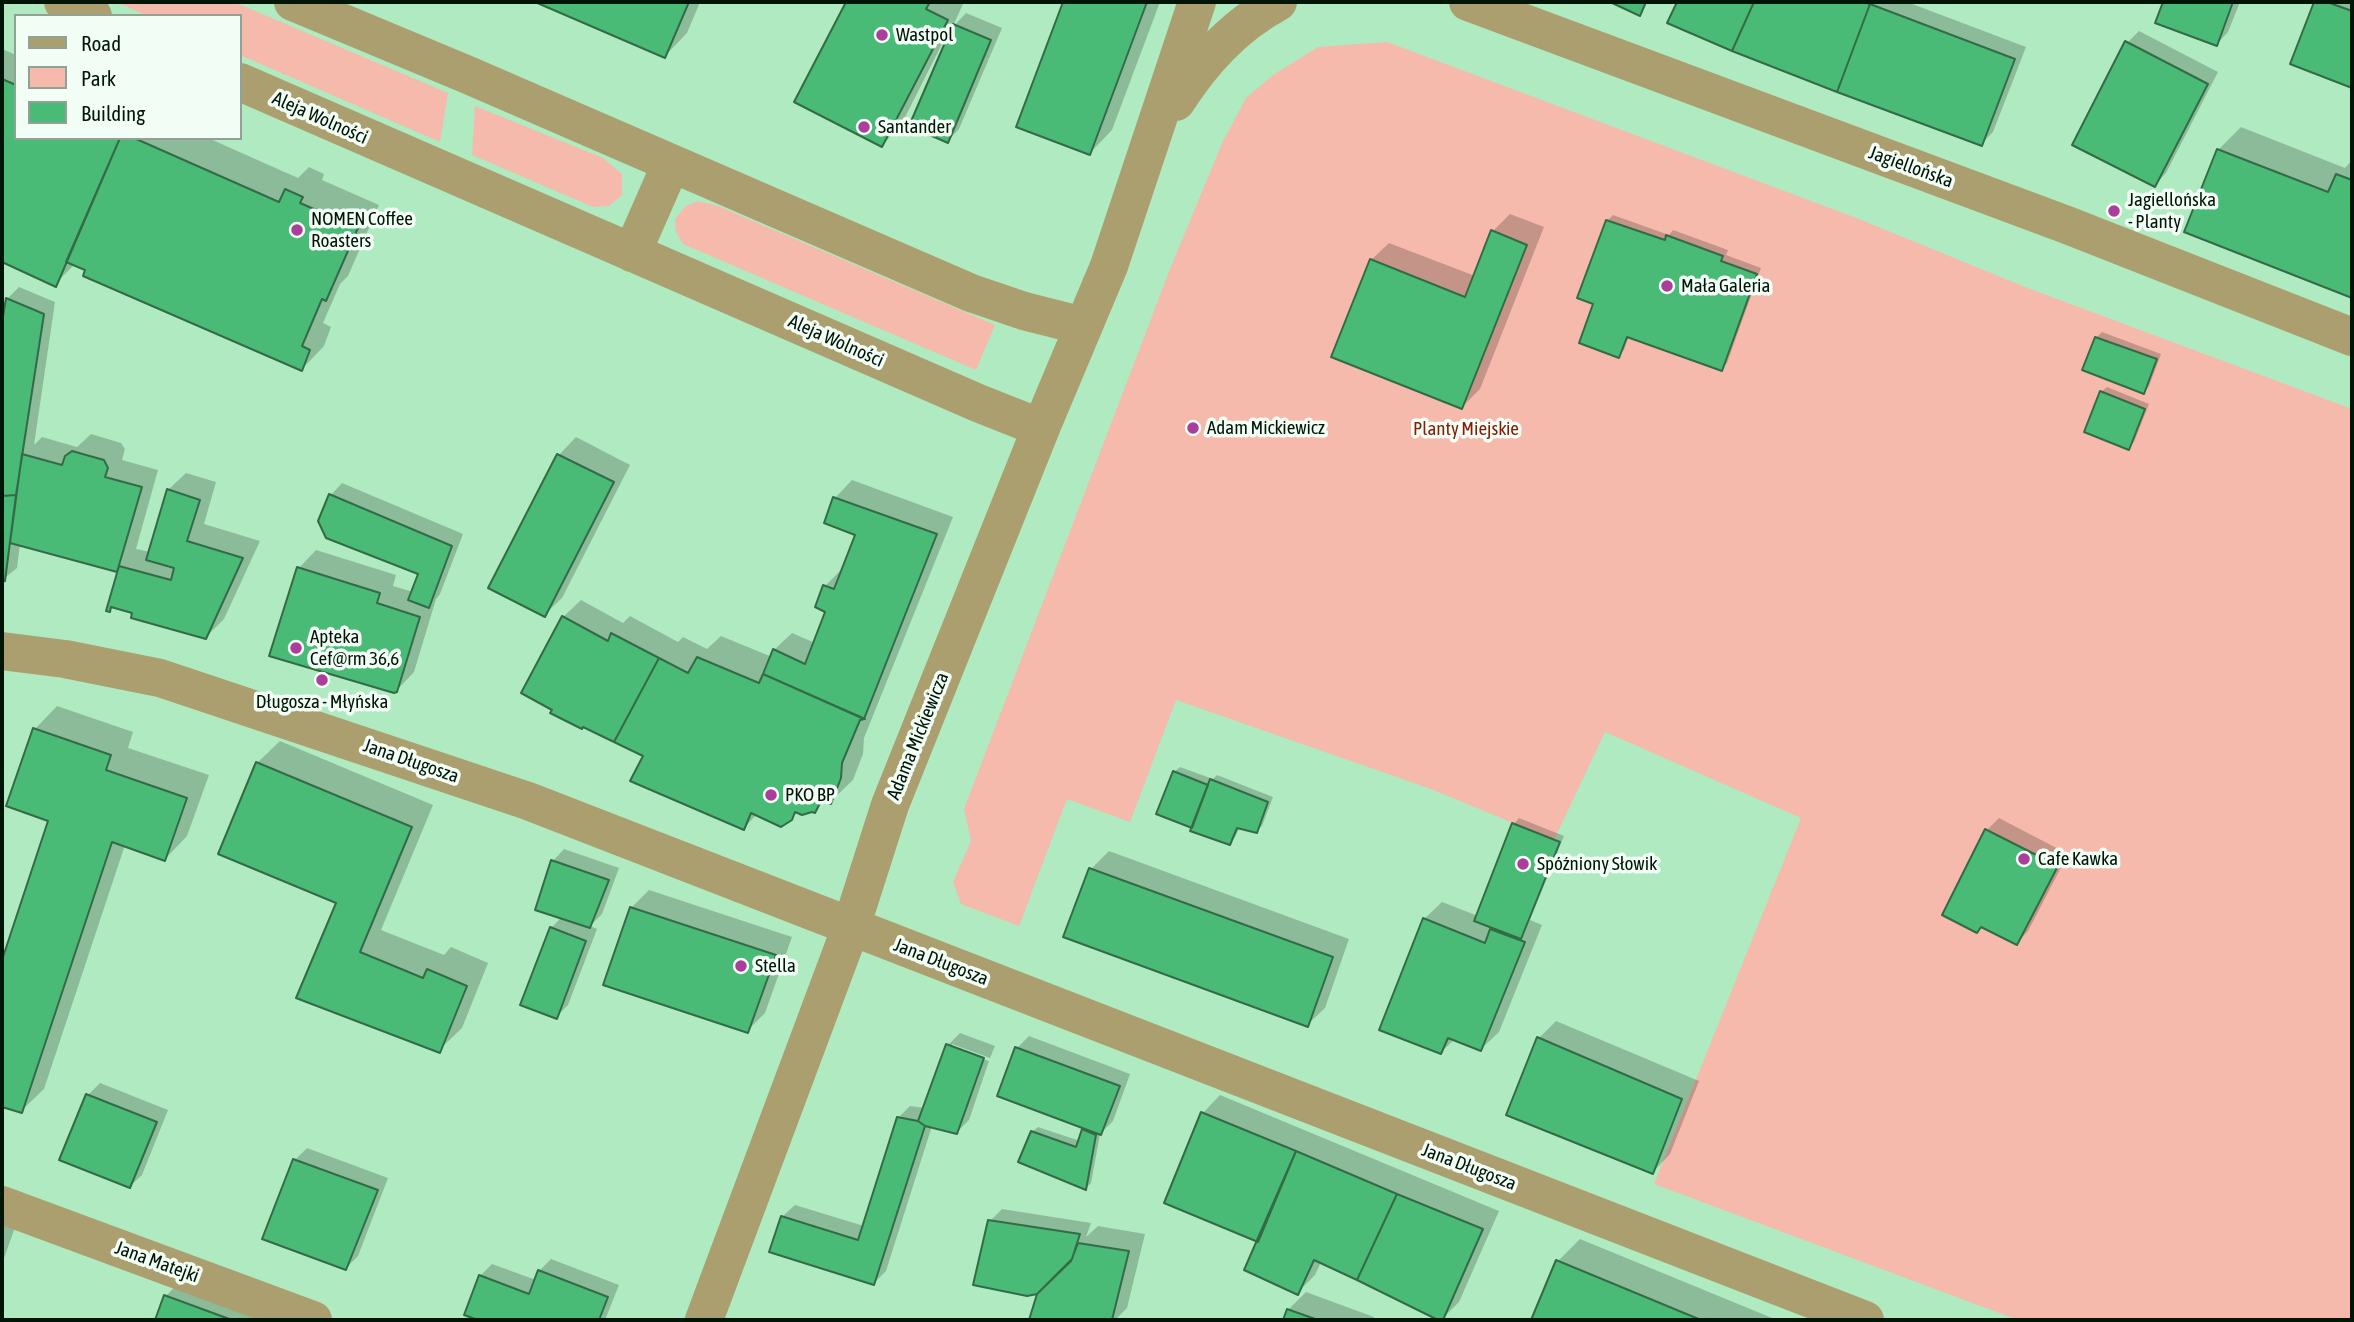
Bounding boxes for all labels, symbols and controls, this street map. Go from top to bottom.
legend [14,14,242,140]
place label: Wastpol [896,24,953,46]
marker: Wastpol [874,27,890,43]
text: Road [81,31,121,55]
text: Park [81,66,116,90]
street label: Aleja Wolności [269,87,371,149]
text: Building [81,101,145,125]
place label: Santander [878,116,951,138]
marker: Santander [856,119,872,135]
street label: Jagiellońska [1866,141,1956,193]
place label: Jagiellońska - Planty [2128,189,2216,233]
marker: Jagiellońska - Planty [2106,203,2122,219]
place label: NOMEN Coffee Roasters [311,208,413,252]
marker: NOMEN Coffee Roasters [289,222,305,238]
place label: Mała Galeria [1681,275,1770,297]
marker: Mała Galeria [1659,278,1675,294]
street label: Aleja Wolności [785,310,887,372]
place label: Adam Mickiewicz [1207,417,1325,439]
park label: Planty Miejskie [1413,418,1519,440]
marker: Adam Mickiewicz [1185,420,1201,436]
place label: Apteka Cef@rm 36,6 [310,626,399,670]
marker: Apteka Cef@rm 36,6 [288,640,304,656]
street label: Adama Mickiewicza [882,669,954,803]
marker: Długosza - Młyńska [314,672,330,688]
place label: Długosza - Młyńska [256,691,388,713]
street label: Jana Długosza [360,734,462,788]
place label: PKO BP [785,784,835,806]
marker: PKO BP [763,787,779,803]
place label: Cafe Kawka [2038,848,2118,870]
marker: Cafe Kawka [2016,851,2032,867]
place label: Spóźniony Słowik [1537,853,1657,875]
marker: Spóźniony Słowik [1515,856,1531,872]
street label: Jana Długosza [890,934,992,990]
place label: Stella [755,955,796,977]
marker: Stella [733,958,749,974]
street label: Jana Długosza [1418,1139,1520,1195]
street label: Jana Matejki [112,1236,202,1288]

